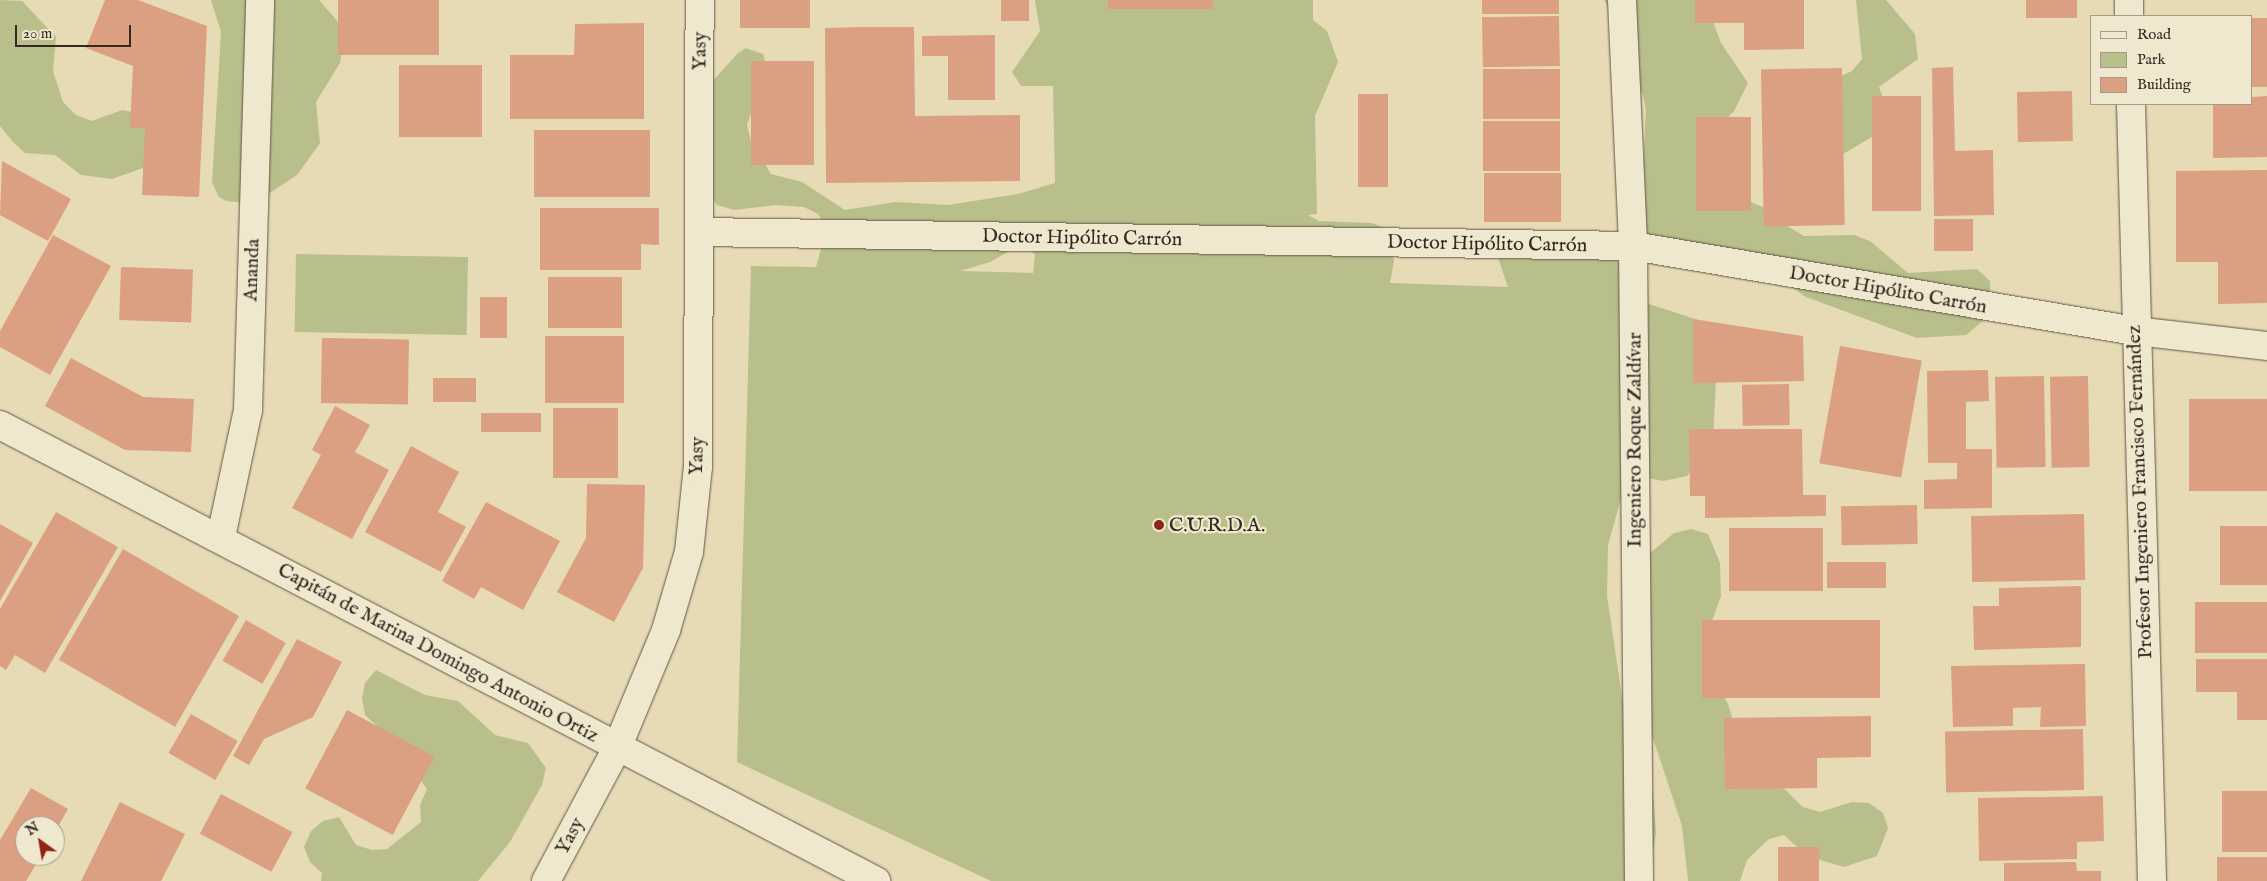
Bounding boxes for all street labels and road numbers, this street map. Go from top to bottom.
street label: Yasy [688,32,712,70]
street label: Doctor Hipólito Carrón [982,224,1182,252]
street label: Doctor Hipólito Carrón [1387,230,1587,258]
street label: Ananda [239,238,265,302]
street label: Doctor Hipólito Carrón [1787,261,1989,319]
street label: Profesor Ingeniero Francisco Fernández [2122,325,2158,659]
street label: Ingeniero Roque Zaldívar [1623,332,1647,548]
street label: Yasy [684,436,710,476]
street label: Capitán de Marina Domingo Antonio Ortiz [274,558,602,748]
street label: Yasy [550,813,590,859]

